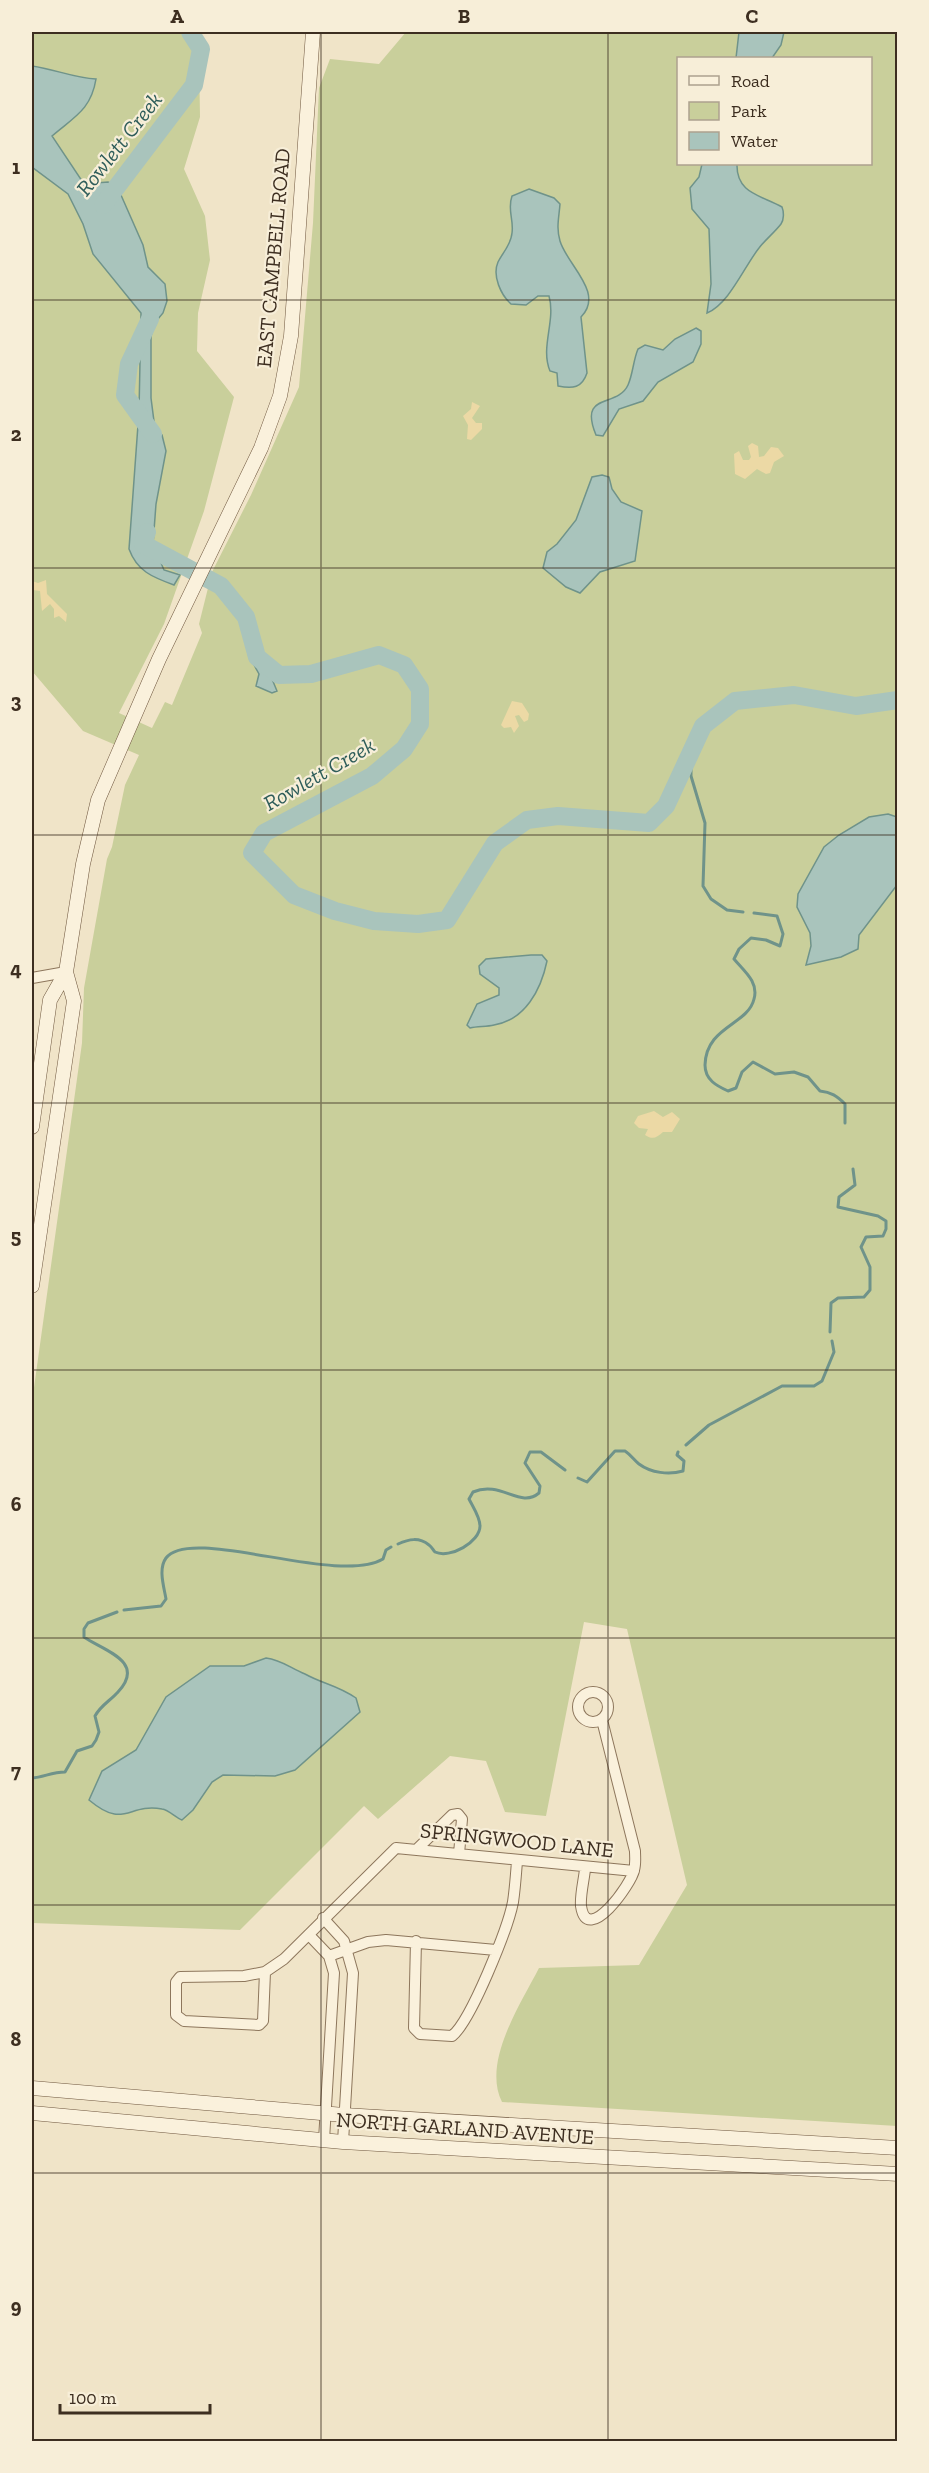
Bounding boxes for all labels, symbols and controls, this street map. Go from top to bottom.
text: A [170,4,184,28]
text: B [458,4,470,28]
text: C [746,4,759,28]
legend [677,57,872,165]
text: Road [731,70,770,92]
water label: Rowlett Creek [70,87,168,201]
text: Park [731,100,767,122]
text: Water [731,130,778,152]
street label: EAST CAMPBELL ROAD [251,147,295,369]
text: 1 [12,155,20,179]
text: 2 [11,422,22,446]
text: 3 [11,689,22,713]
water label: Rowlett Creek [259,731,380,817]
text: 4 [10,957,22,981]
text: 5 [11,1224,21,1248]
text: 6 [11,1492,22,1516]
text: 7 [11,1759,21,1783]
street label: SPRINGWOOD LANE [419,1817,615,1863]
text: 8 [11,2027,22,2051]
street label: NORTH GARLAND AVENUE [335,2107,595,2149]
text: 9 [11,2294,22,2318]
scale bar [60,2377,210,2415]
text: 100 m [69,2387,117,2409]

